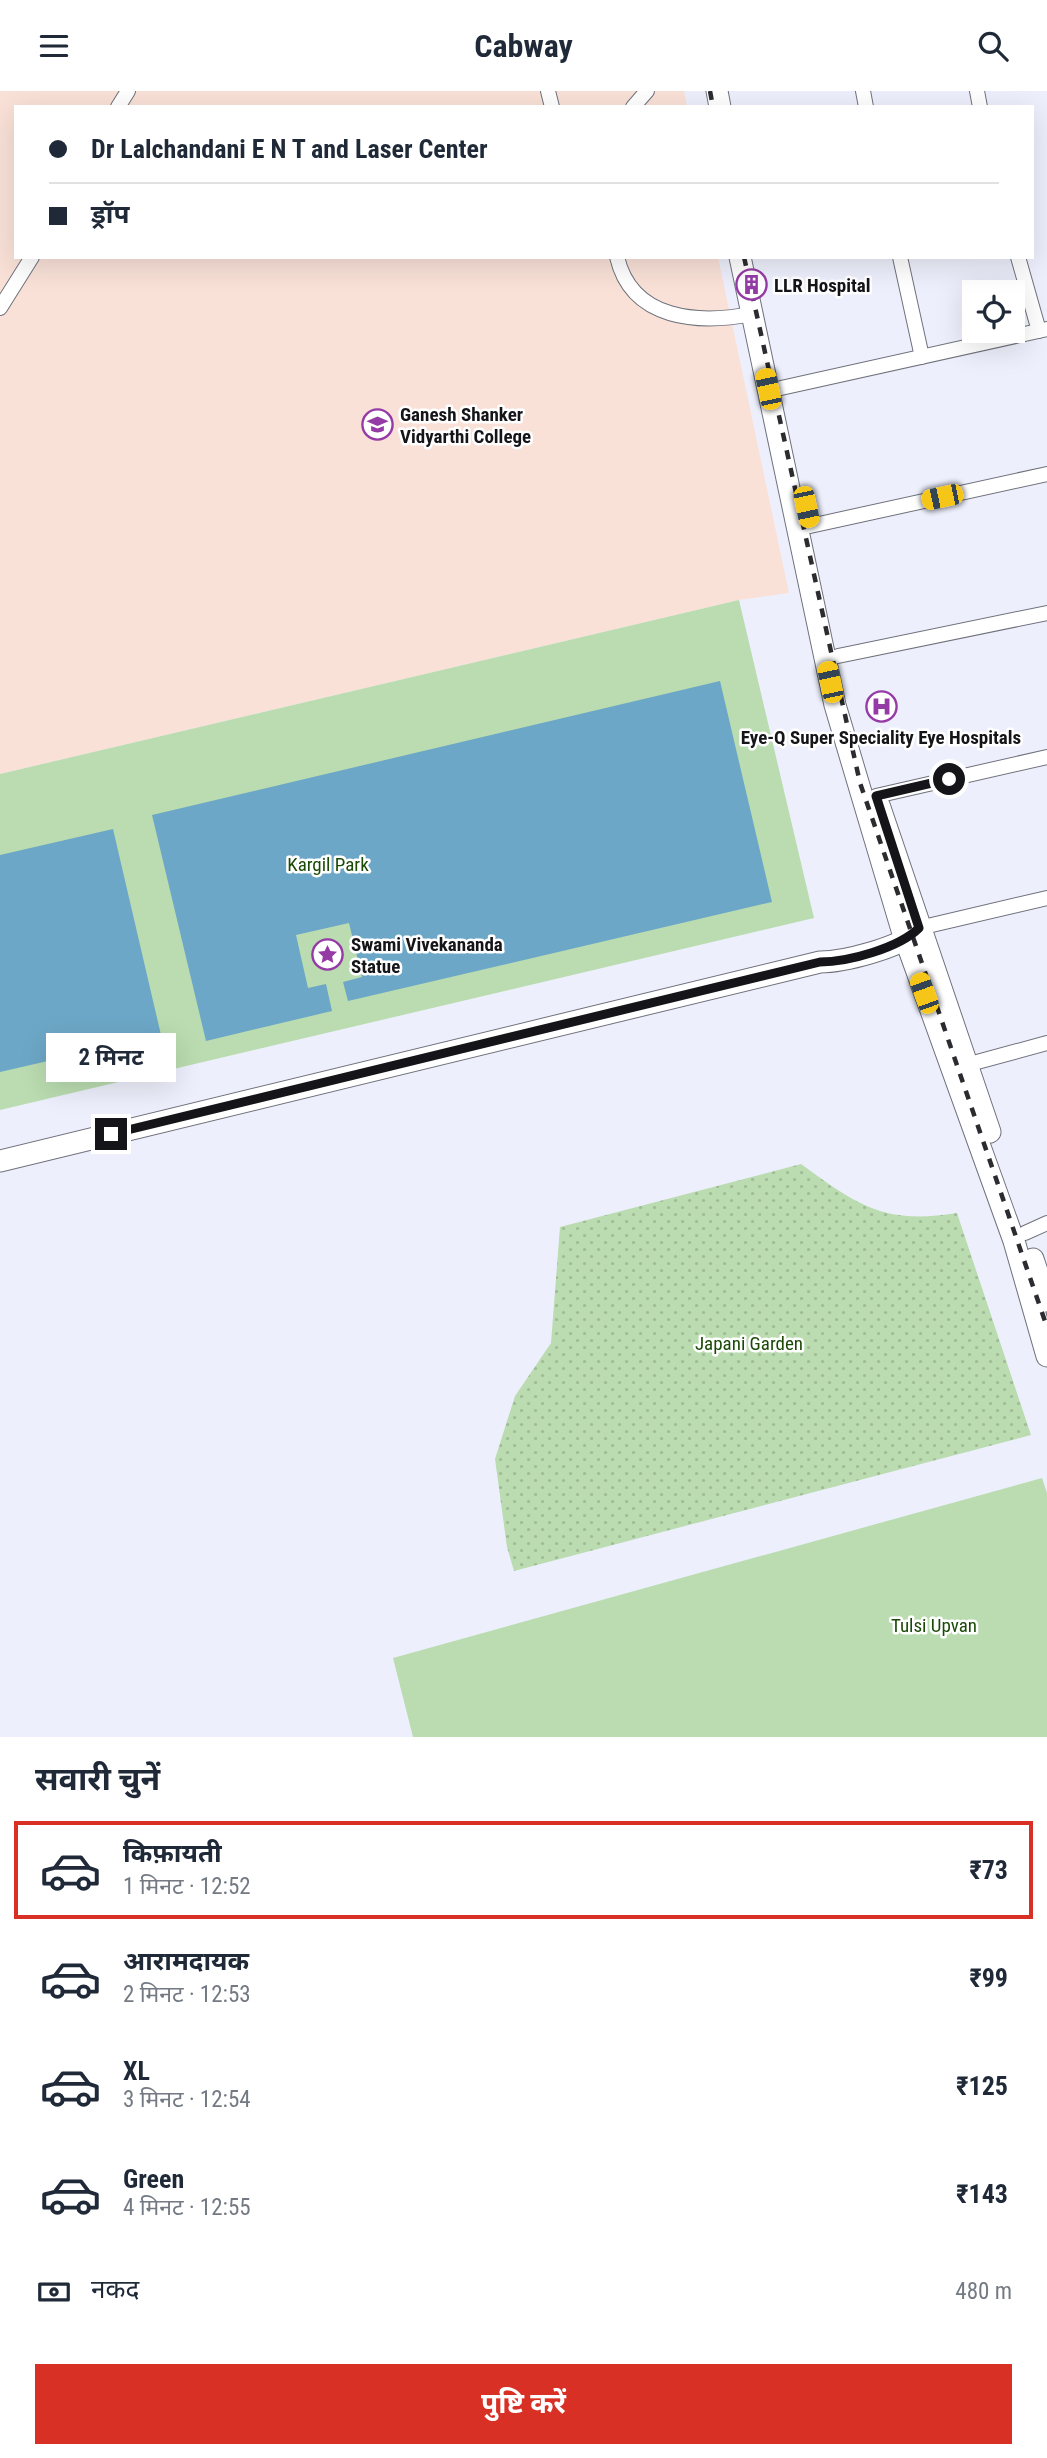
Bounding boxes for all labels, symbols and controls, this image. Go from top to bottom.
icon: menu [35,27,73,65]
text: Cabway [474,27,573,65]
icon: search [974,27,1012,65]
text: Dr Lalchandani E N T and Laser Center [91,134,488,164]
text: ड्रॉप [91,199,129,229]
building icon: LLR Hospital [734,268,768,302]
place label: LLR Hospital [774,274,871,297]
map controls [962,280,1025,343]
button: locate [962,280,1025,343]
car [754,366,783,412]
place label: Ganesh Shanker Vidyarthi College [400,403,531,448]
school or university icon: Ganesh Shanker Vidyarthi College [360,408,394,442]
car [920,482,965,512]
car [792,484,821,530]
car [816,659,845,705]
hospital icon: Eye-Q Super Speciality Eye Hospitals [864,689,898,723]
place label: Eye-Q Super Speciality Eye Hospitals [741,726,1021,749]
route start [933,763,965,795]
park label: Kargil Park [287,853,369,876]
place label: Swami Vivekananda Statue [351,933,503,978]
place icon: Swami Vivekananda Statue [311,938,345,972]
car [907,970,942,1016]
callout: 2 मिनट [46,1033,176,1081]
text: 2 मिनट [78,1044,144,1071]
route end [95,1118,127,1150]
park label: Japani Garden [695,1332,803,1355]
park label: Tulsi Upvan [891,1614,977,1637]
text: सवारी चुनें [35,1760,160,1798]
text: किफ़ायती [123,1838,222,1868]
icon: car [39,1839,102,1902]
text: ₹73 [969,1855,1008,1885]
text: 1 मिनट · 12:52 [123,1873,251,1900]
text: आरामदायक [123,1946,249,1976]
icon: car [39,1947,102,2010]
text: ₹99 [969,1963,1008,1993]
text: 2 मिनट · 12:53 [123,1981,251,2008]
icon: car [39,2055,102,2118]
text: XL [123,2056,150,2086]
text: ₹125 [956,2071,1008,2101]
text: 3 मिनट · 12:54 [123,2086,251,2113]
icon: car [39,2163,102,2226]
text: Green [123,2164,184,2194]
text: ₹143 [956,2179,1008,2209]
text: 4 मिनट · 12:55 [123,2194,251,2221]
icon: cash [35,2273,73,2311]
text: नकद [91,2274,139,2304]
text: 480 m [955,2278,1012,2305]
button: पुष्टि करें [35,2364,1012,2444]

